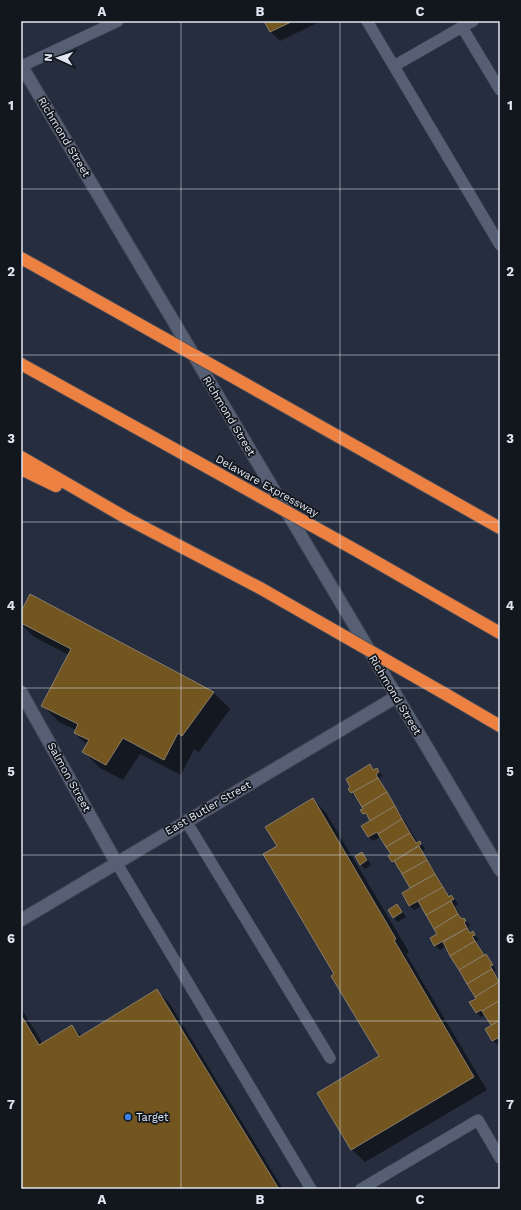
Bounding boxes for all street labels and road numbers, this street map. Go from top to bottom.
street label: Richmond Street [35,95,93,180]
street label: Richmond Street [200,374,258,459]
street label: Delaware Expressway [213,452,321,520]
street label: Richmond Street [366,653,424,738]
street label: Salmon Street [45,740,94,814]
street label: East Butler Street [163,778,253,838]

